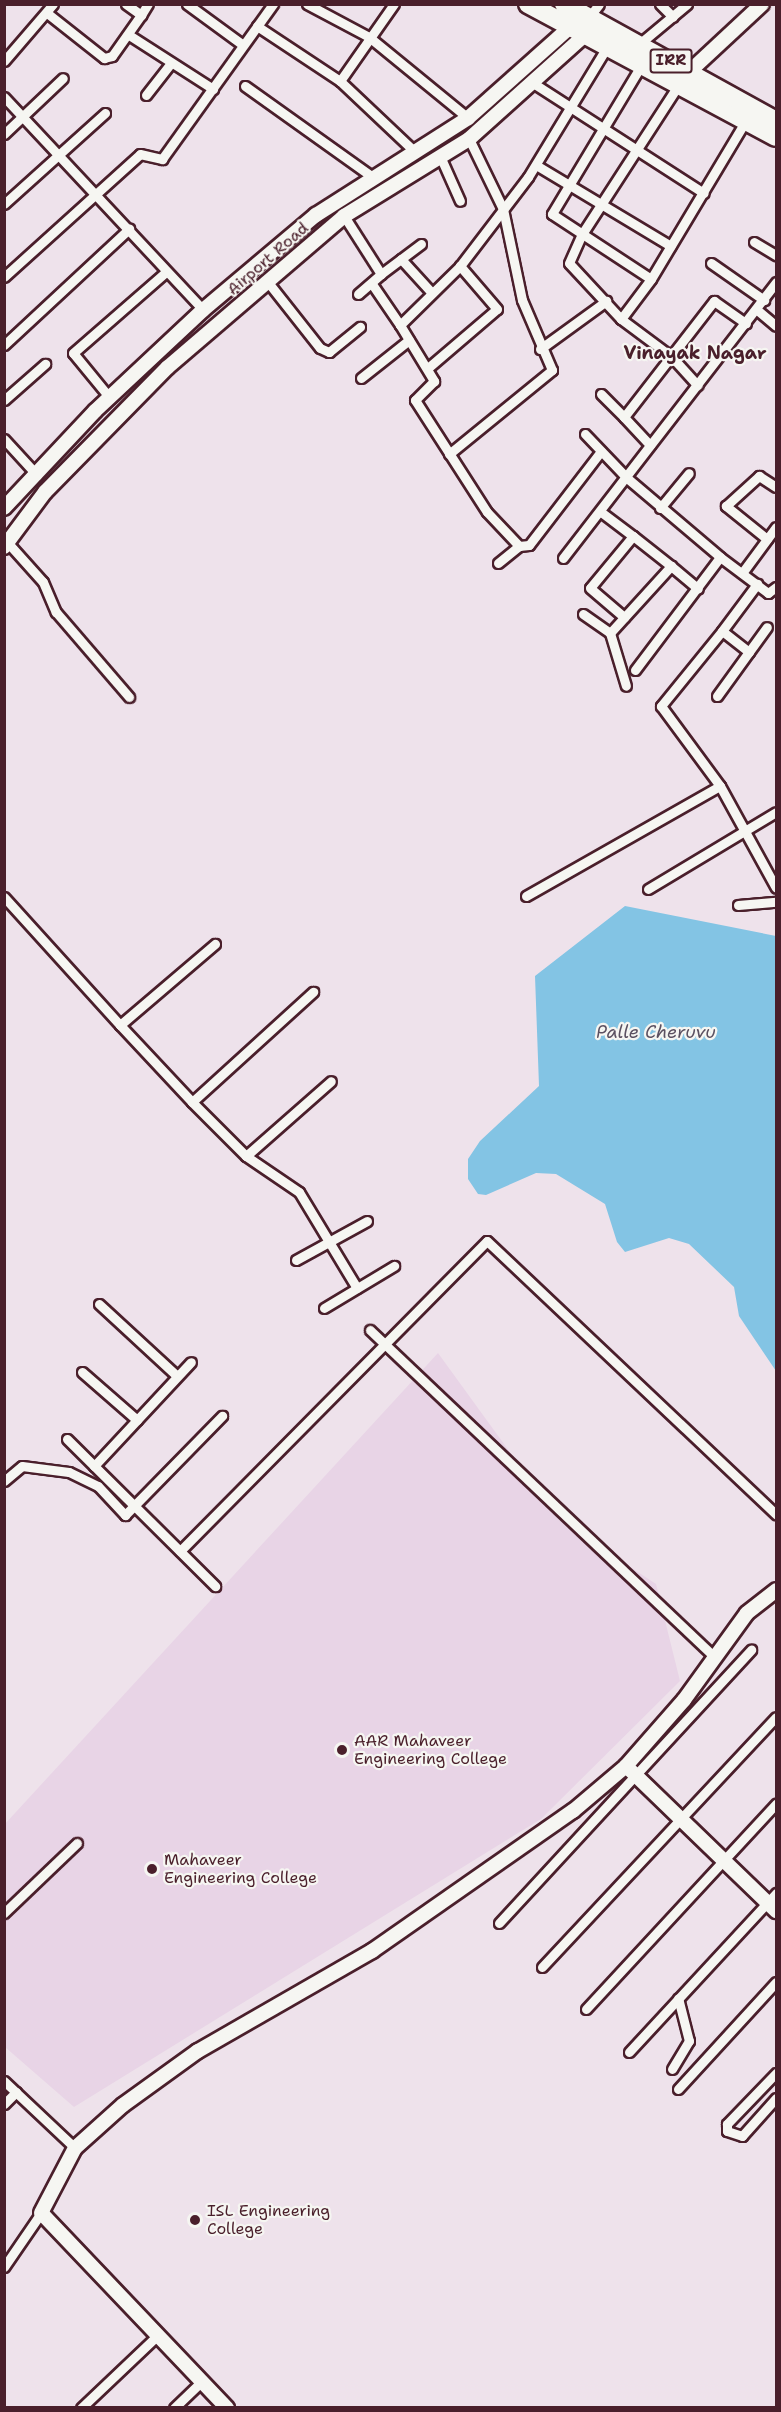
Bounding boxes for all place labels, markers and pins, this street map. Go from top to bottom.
place label: AAR Mahaveer Engineering College [354,1731,507,1769]
marker: AAR Mahaveer Engineering College [335,1743,349,1757]
place label: Mahaveer Engineering College [164,1850,317,1888]
marker: Mahaveer Engineering College [145,1862,159,1876]
place label: ISL Engineering College [207,2201,330,2239]
marker: ISL Engineering College [188,2213,202,2227]

